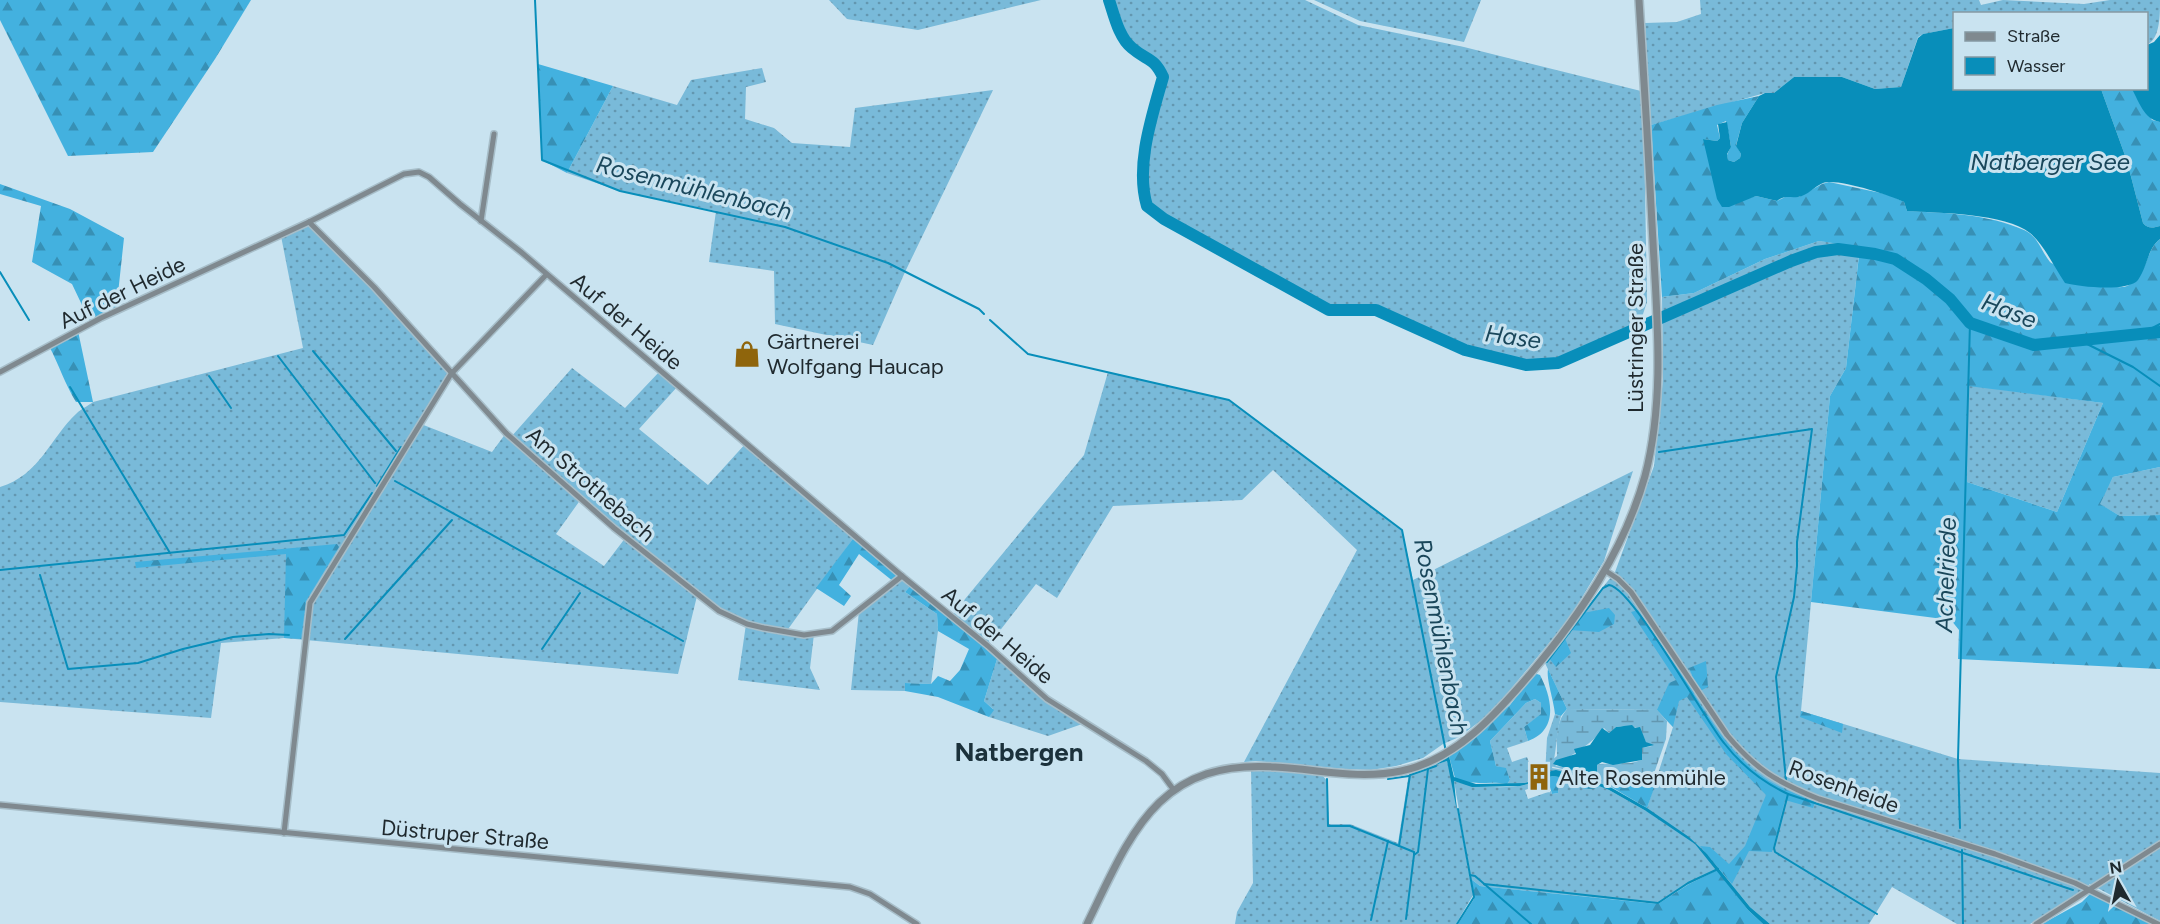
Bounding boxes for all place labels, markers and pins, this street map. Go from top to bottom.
place label: Gärtnerei Wolfgang Haucap [767,328,944,380]
shop icon: Gärtnerei Wolfgang Haucap [732,339,762,369]
building icon: Alte Rosenmühle [1524,762,1554,792]
place label: Alte Rosenmühle [1559,764,1726,791]

